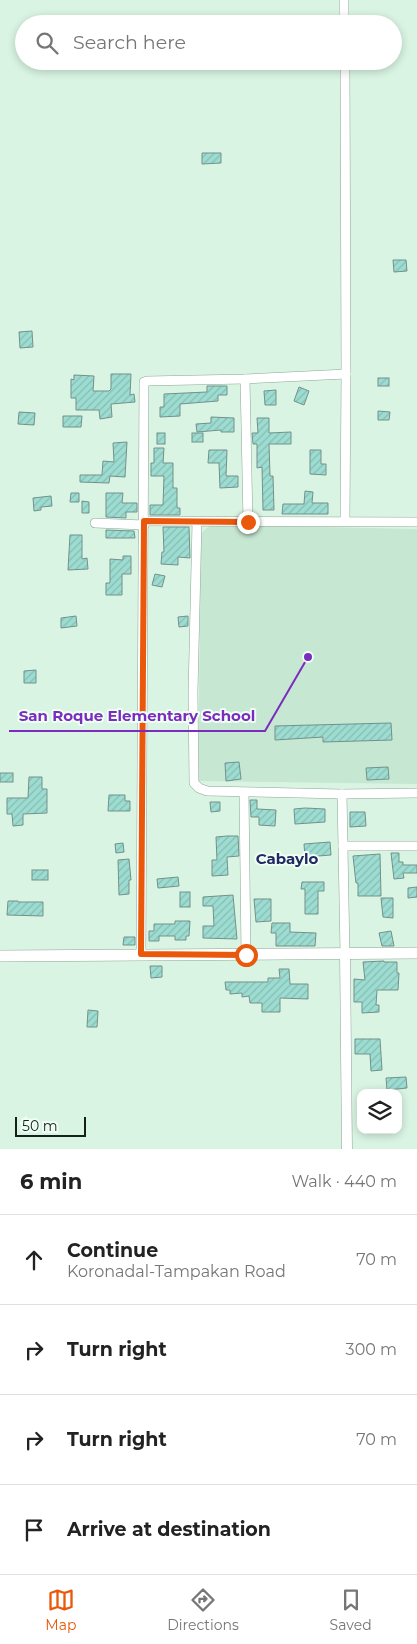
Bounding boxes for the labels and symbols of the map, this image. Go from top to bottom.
route end [237,511,260,534]
callout: San Roque Elementary School [9,701,265,731]
text: San Roque Elementary School [19,706,255,725]
district label: Cabaylo [256,849,319,868]
route start [235,944,258,967]
scale bar [15,1114,86,1137]

